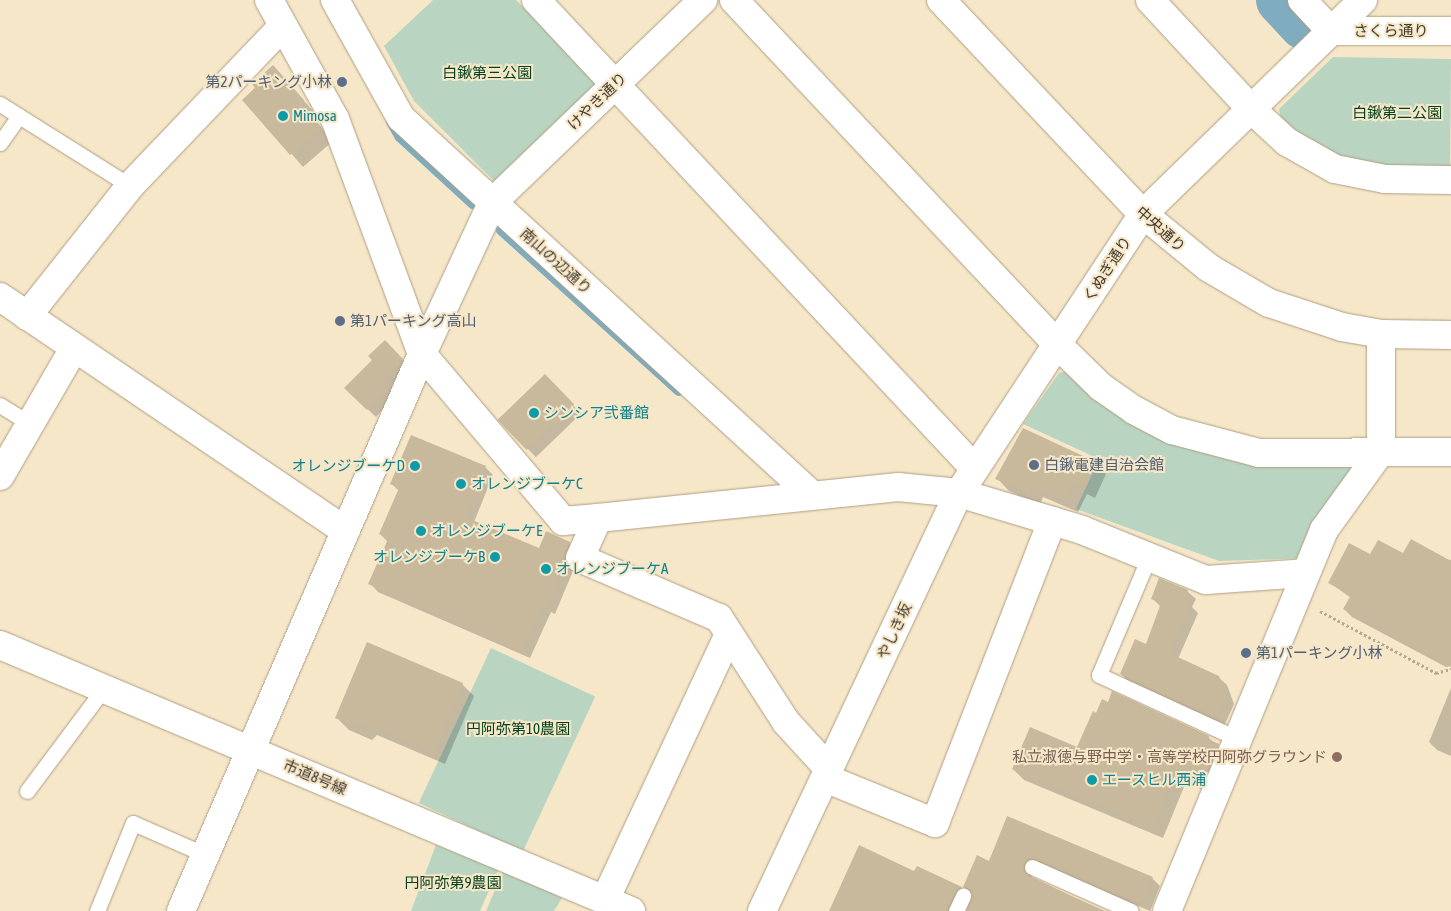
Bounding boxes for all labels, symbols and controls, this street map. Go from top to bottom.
street label: さくら通り [1354,22,1428,40]
park label: 白鍬第三公園 [442,64,532,82]
street label: けやき通り [564,68,630,134]
place label: 第2パーキング小林 [205,73,332,91]
marker: 第2パーキング小林 [336,76,348,88]
park label: 白鍬第二公園 [1352,104,1442,122]
place label: Mimosa [293,107,337,125]
marker: Mimosa [277,110,289,122]
street label: 中央通り [1133,202,1189,256]
street label: 南山の辺通り [517,224,595,298]
street label: くぬぎ通り [1079,233,1135,305]
place label: 第1パーキング高山 [350,312,477,330]
marker: 第1パーキング高山 [334,315,346,327]
place label: シンシア弐番館 [544,404,649,422]
marker: シンシア弐番館 [528,407,540,419]
place label: 白鍬電建自治会館 [1044,456,1164,474]
place label: オレンジブーケD [292,457,405,475]
marker: 白鍬電建自治会館 [1028,459,1040,471]
marker: オレンジブーケD [409,460,421,472]
place label: オレンジブーケC [471,475,583,493]
marker: オレンジブーケC [455,478,467,490]
place label: オレンジブーケE [431,522,542,540]
marker: オレンジブーケE [415,525,427,537]
place label: オレンジブーケB [373,548,485,566]
marker: オレンジブーケB [489,551,501,563]
place label: オレンジブーケA [556,560,668,578]
marker: オレンジブーケA [540,563,552,575]
street label: やしき坂 [873,600,915,662]
place label: 第1パーキング小林 [1256,644,1383,662]
marker: 第1パーキング小林 [1240,647,1252,659]
park label: 円阿弥第10農園 [466,720,570,738]
place label: 私立淑徳与野中学・高等学校円阿弥グラウンド [1012,748,1327,766]
marker: 私立淑徳与野中学・高等学校円阿弥グラウンド [1331,751,1343,763]
street label: 市道8号線 [281,756,349,798]
place label: エースヒル西浦 [1102,771,1207,789]
marker: エースヒル西浦 [1086,774,1098,786]
park label: 円阿弥第9農園 [404,874,502,892]

